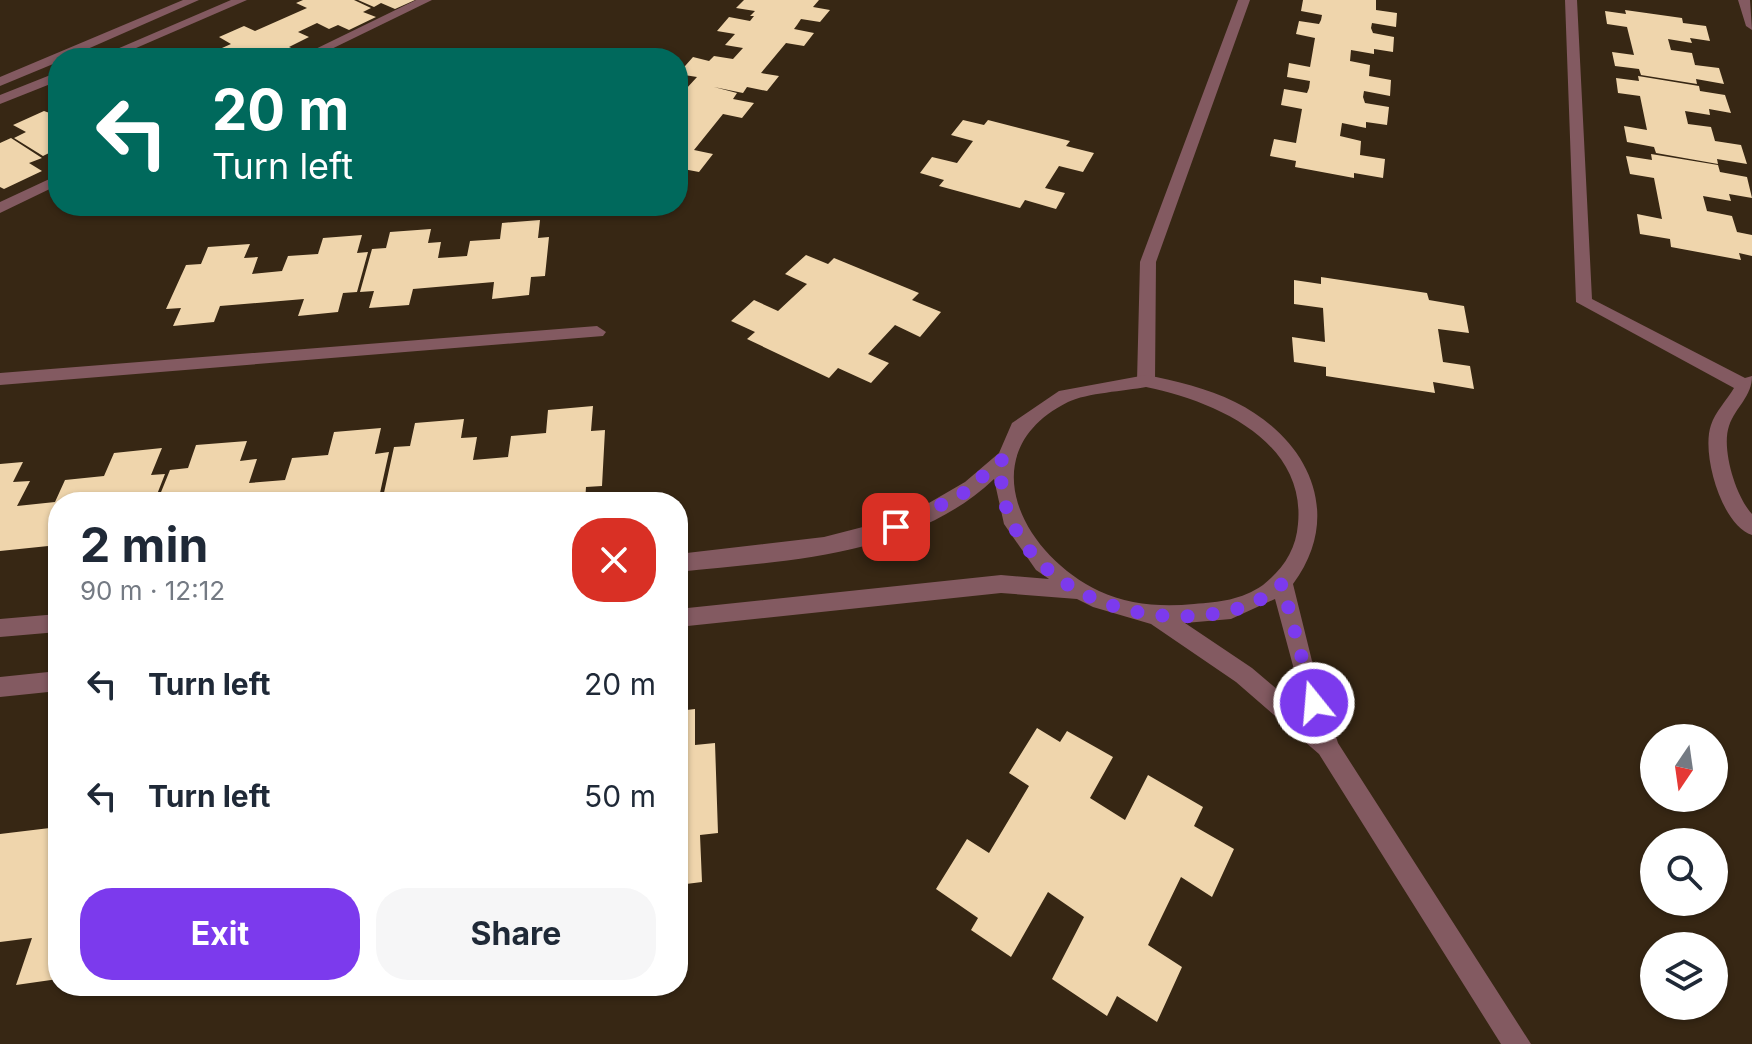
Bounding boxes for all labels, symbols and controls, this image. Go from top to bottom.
text: 20 m [212,76,349,144]
icon: left [80,80,184,184]
text: Turn left [212,144,353,188]
pin [862,493,930,561]
icon: arrive [874,505,918,549]
text: 2 min [80,515,208,574]
button: close [572,518,656,602]
text: 90 m · 12:12 [80,575,225,606]
position arrow [1272,661,1356,745]
icon: left [80,662,124,706]
text: Turn left [148,666,270,702]
text: 20 m [584,666,656,702]
north arrow [1640,724,1728,812]
map controls [1640,724,1728,1020]
icon: left [80,774,124,818]
text: Turn left [148,778,270,814]
text: 50 m [584,778,656,814]
button: search [1640,828,1728,916]
button: Exit [80,888,360,980]
button: Share [376,888,656,980]
button: layers [1640,932,1728,1020]

